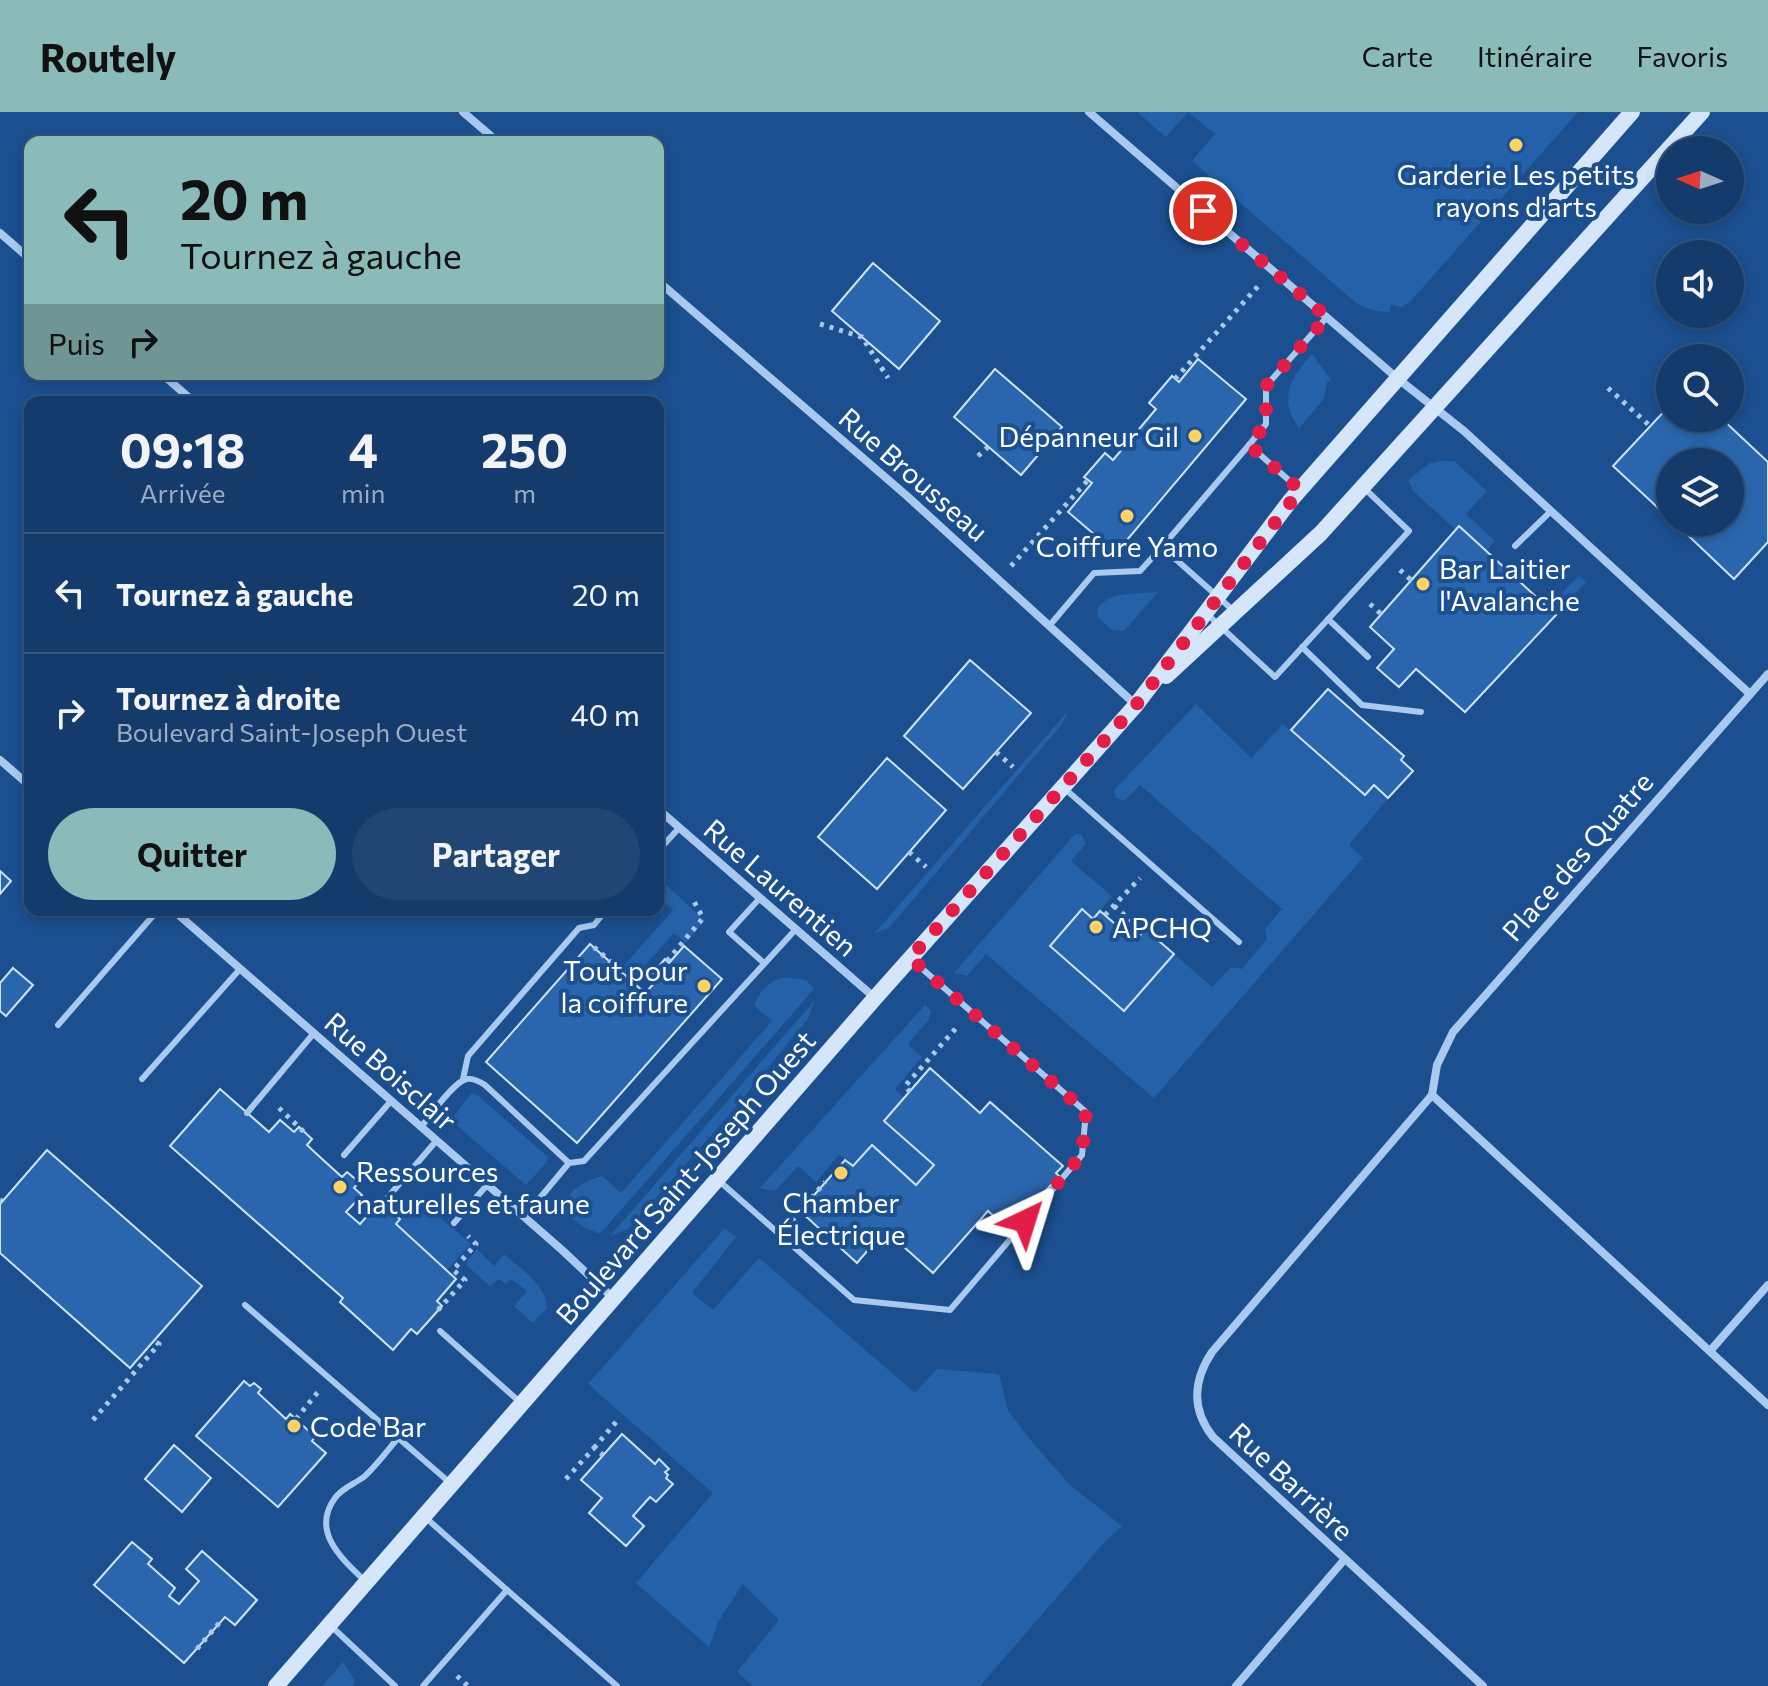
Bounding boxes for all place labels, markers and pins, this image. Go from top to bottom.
marker: Garderie Les petits rayons d'arts [1507,136,1525,154]
place label: Garderie Les petits rayons d'arts [1397,157,1635,223]
pin [1169,177,1237,245]
place label: Dépanneur Gil [999,419,1179,453]
marker: Dépanneur Gil [1186,427,1204,445]
marker: Coiffure Yamo [1118,507,1136,525]
place label: Coiffure Yamo [1036,529,1218,563]
place label: Bar Laitier l'Avalanche [1439,551,1580,617]
marker: Bar Laitier l'Avalanche [1414,575,1432,593]
place label: APCHQ [1112,910,1212,944]
marker: APCHQ [1087,918,1105,936]
place label: Tout pour la coiffure [561,953,688,1019]
marker: Tout pour la coiffure [695,977,713,995]
place label: Ressources naturelles et faune [356,1154,590,1220]
marker: Chamber Électrique [832,1164,850,1182]
marker: Ressources naturelles et faune [331,1178,349,1196]
place label: Chamber Électrique [777,1185,905,1251]
place label: Code Bar [310,1409,426,1443]
marker: Code Bar [285,1417,303,1435]

